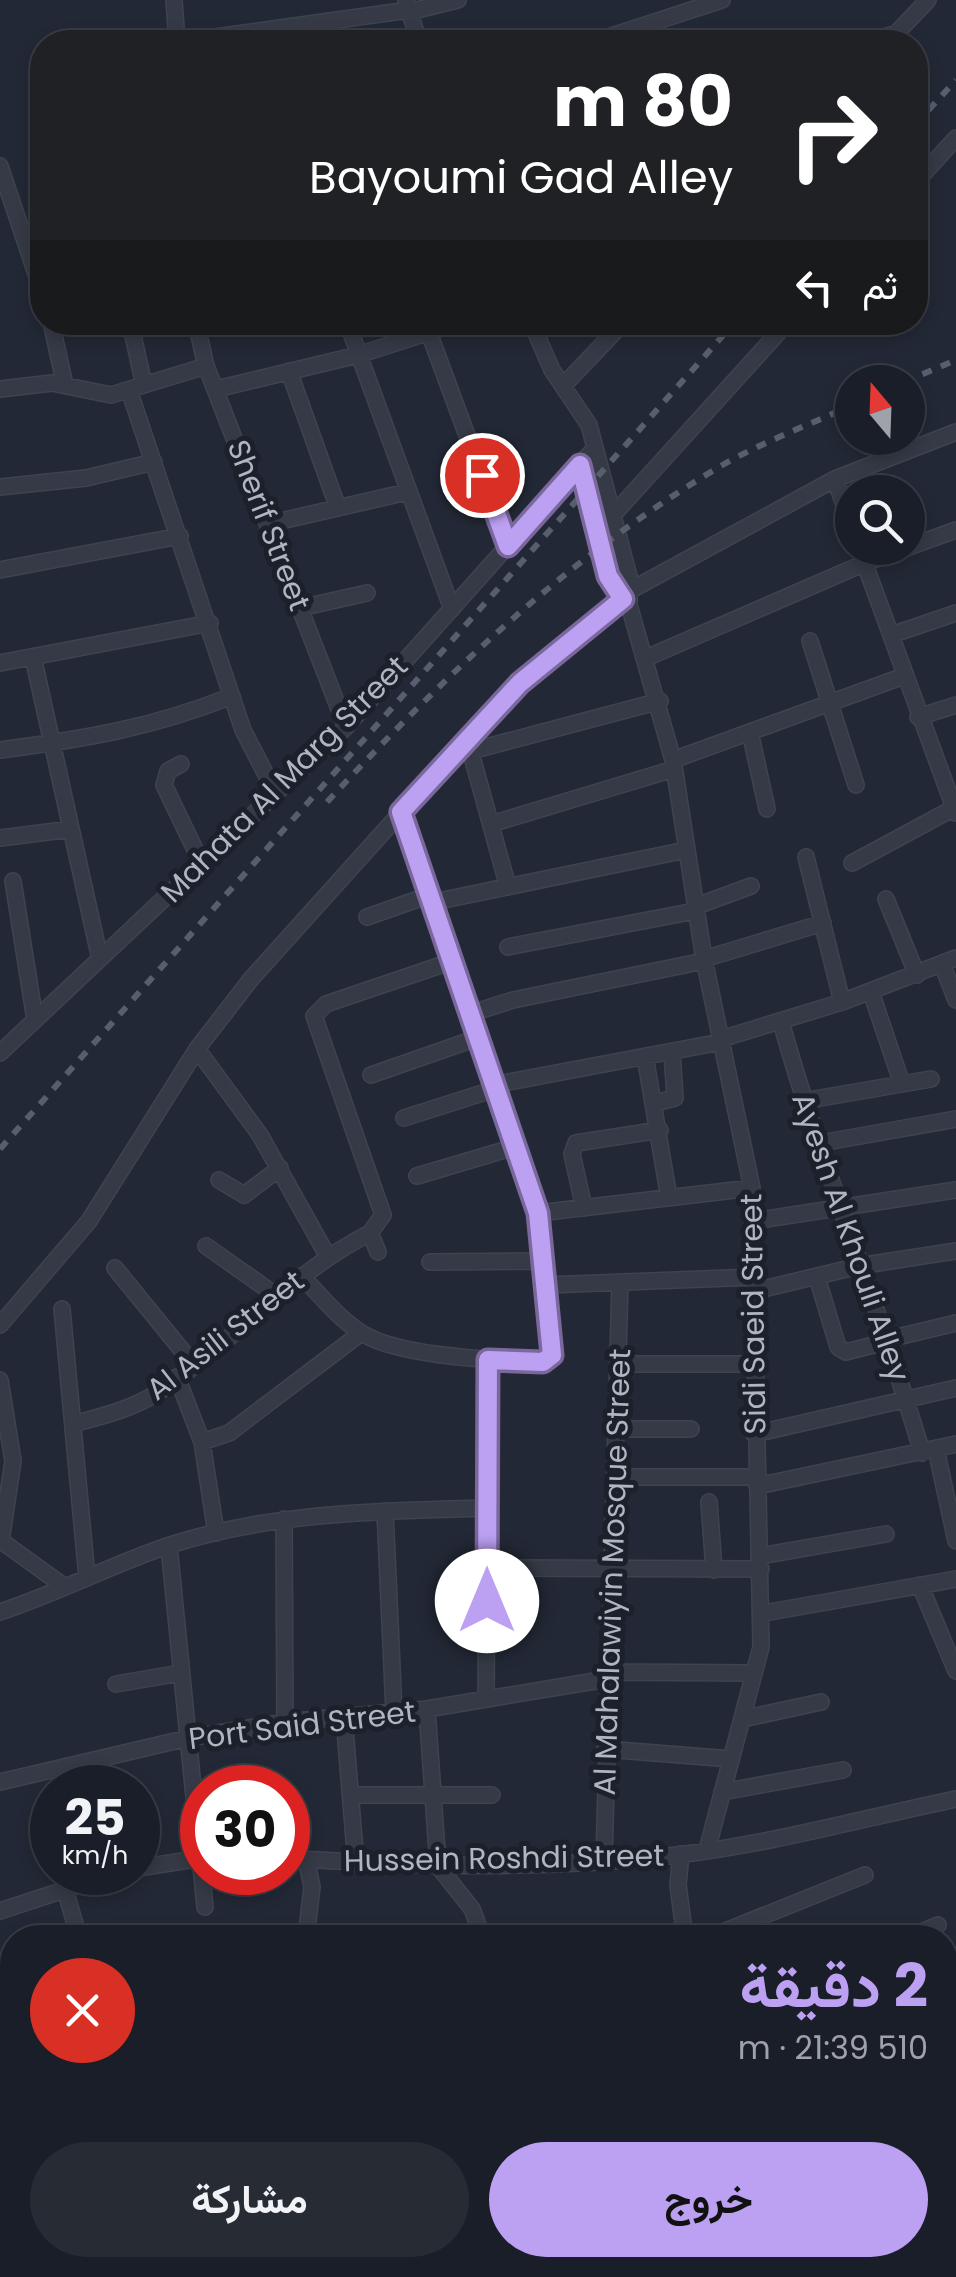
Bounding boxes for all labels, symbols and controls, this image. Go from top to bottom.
text: 80 m [553,52,733,151]
icon: right [768,70,898,200]
text: Bayoumi Gad Alley [309,146,733,209]
text: ثم [862,259,898,312]
icon: left [787,260,842,315]
north arrow [835,365,925,455]
map controls [835,365,925,565]
street label: Sherif Street [217,433,321,617]
pin [440,433,525,518]
icon: arrive [455,448,510,503]
button: search [835,475,925,565]
street label: Mahata Al Marg Street [151,646,417,912]
street label: Ayesh Al Khouli Alley [781,1087,921,1387]
street label: Sidi Saeid Street [729,1193,777,1435]
street label: Al Asili Street [137,1260,313,1410]
street label: Al Mahalawiyin Mosque Street [583,1348,641,1796]
position arrow [435,1549,539,1653]
street label: Port Said Street [186,1690,418,1760]
speed limit sign: 30 [180,1765,310,1895]
text: 25 [64,1782,126,1853]
street label: Hussein Roshdi Street [344,1834,664,1882]
text: km/h [62,1838,128,1873]
text: 2 دقيقة [740,1944,928,2028]
button: close [30,1958,135,2063]
text: 510 m · 21:39 [738,2025,928,2070]
button: مشاركة [30,2142,469,2257]
button: خروج [489,2142,928,2257]

